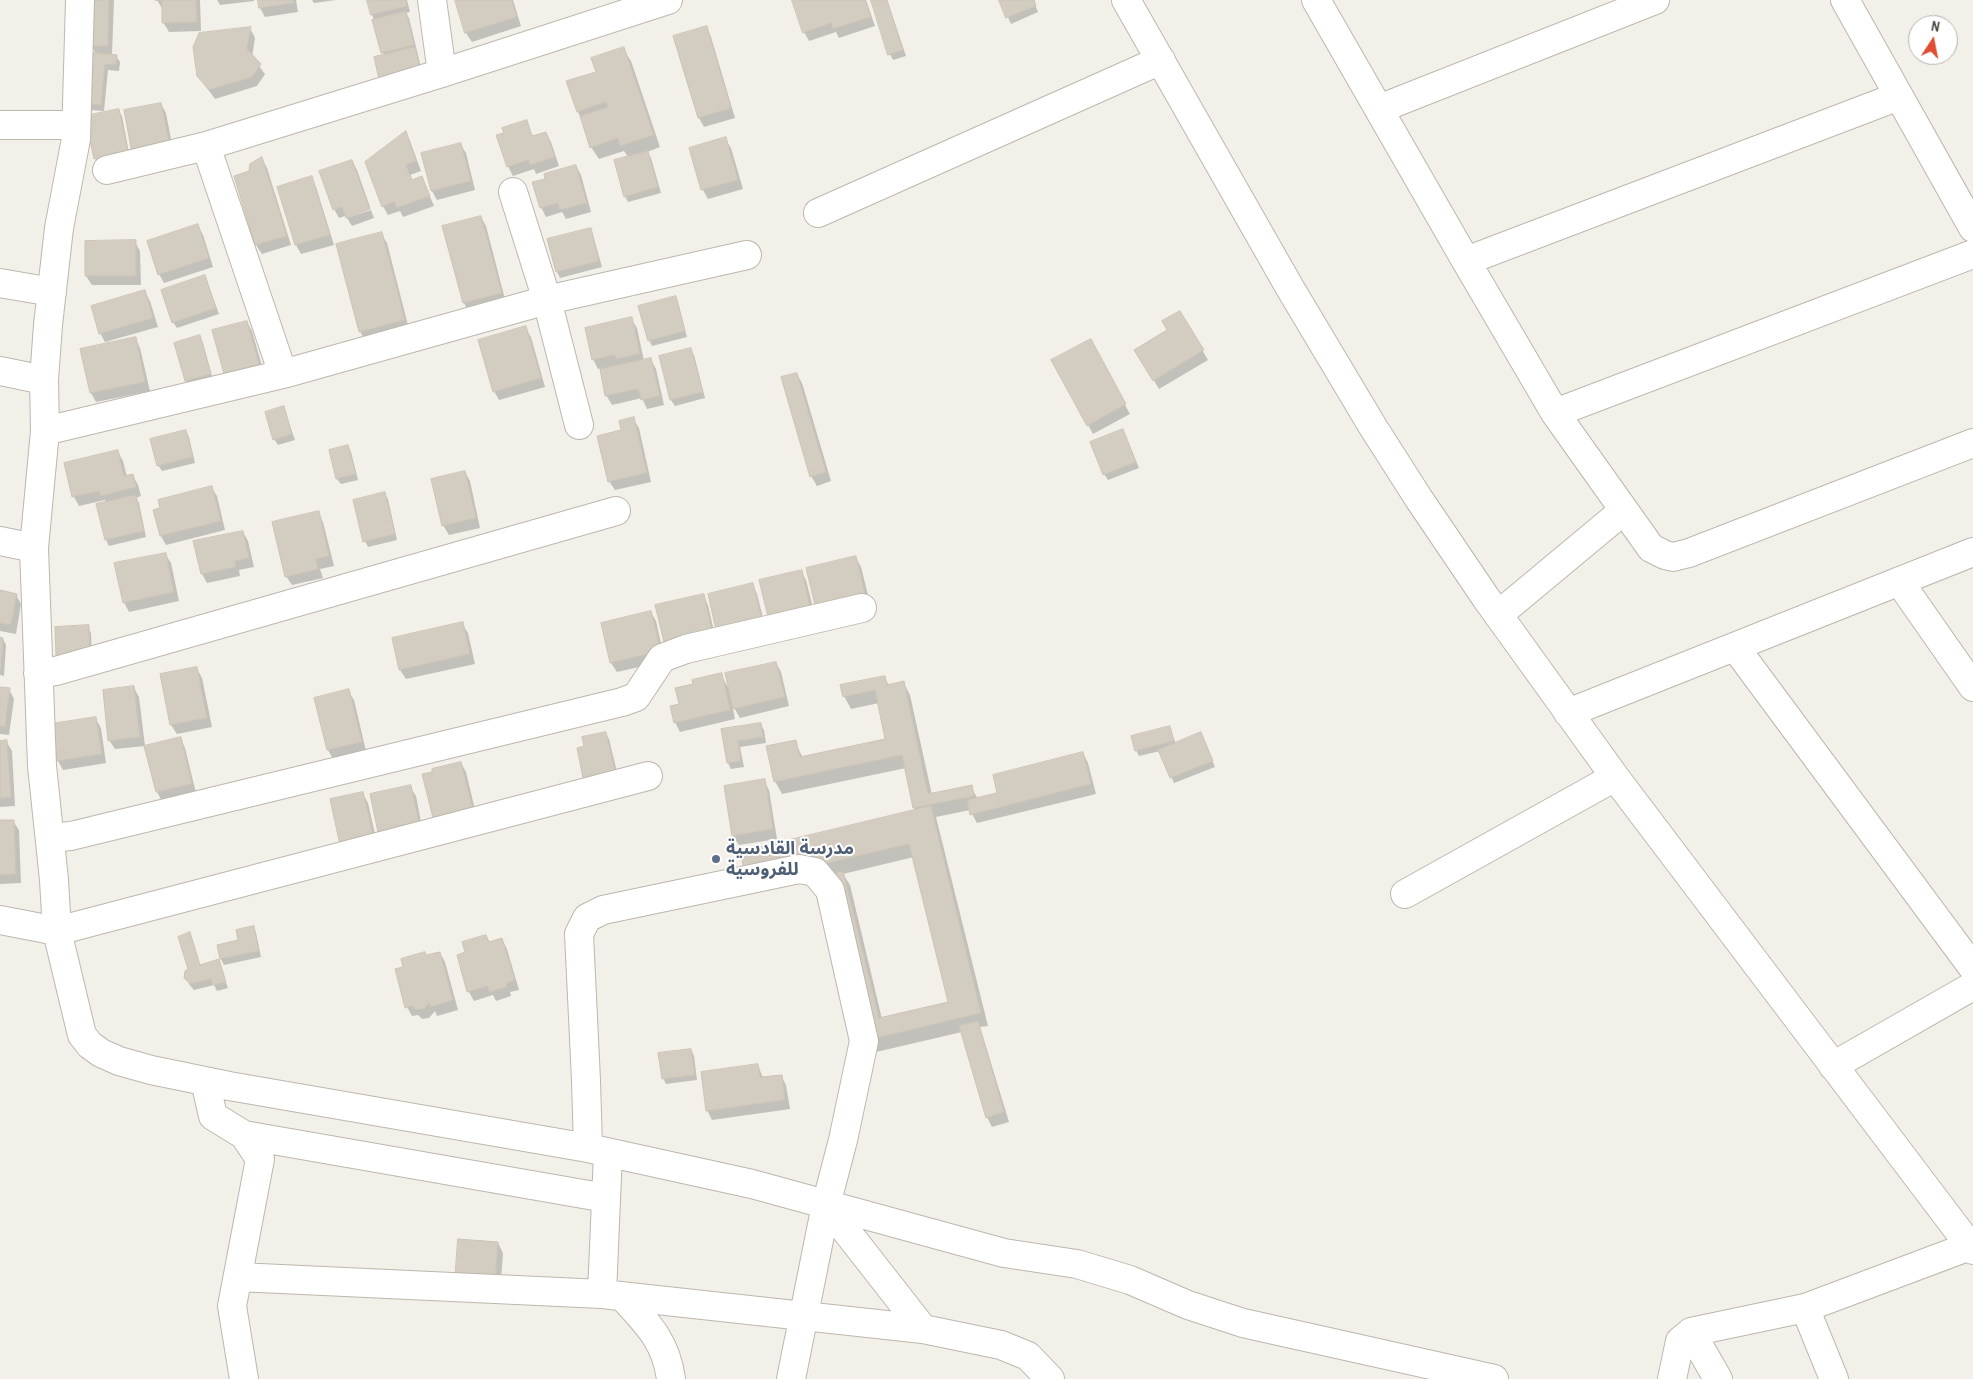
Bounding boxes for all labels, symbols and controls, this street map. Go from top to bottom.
north arrow [1908,15,1958,65]
text: N [1930,17,1941,36]
place label: مدرسة القادسية للفروسية [726,838,854,881]
marker: مدرسة القادسية للفروسية [710,853,722,865]

